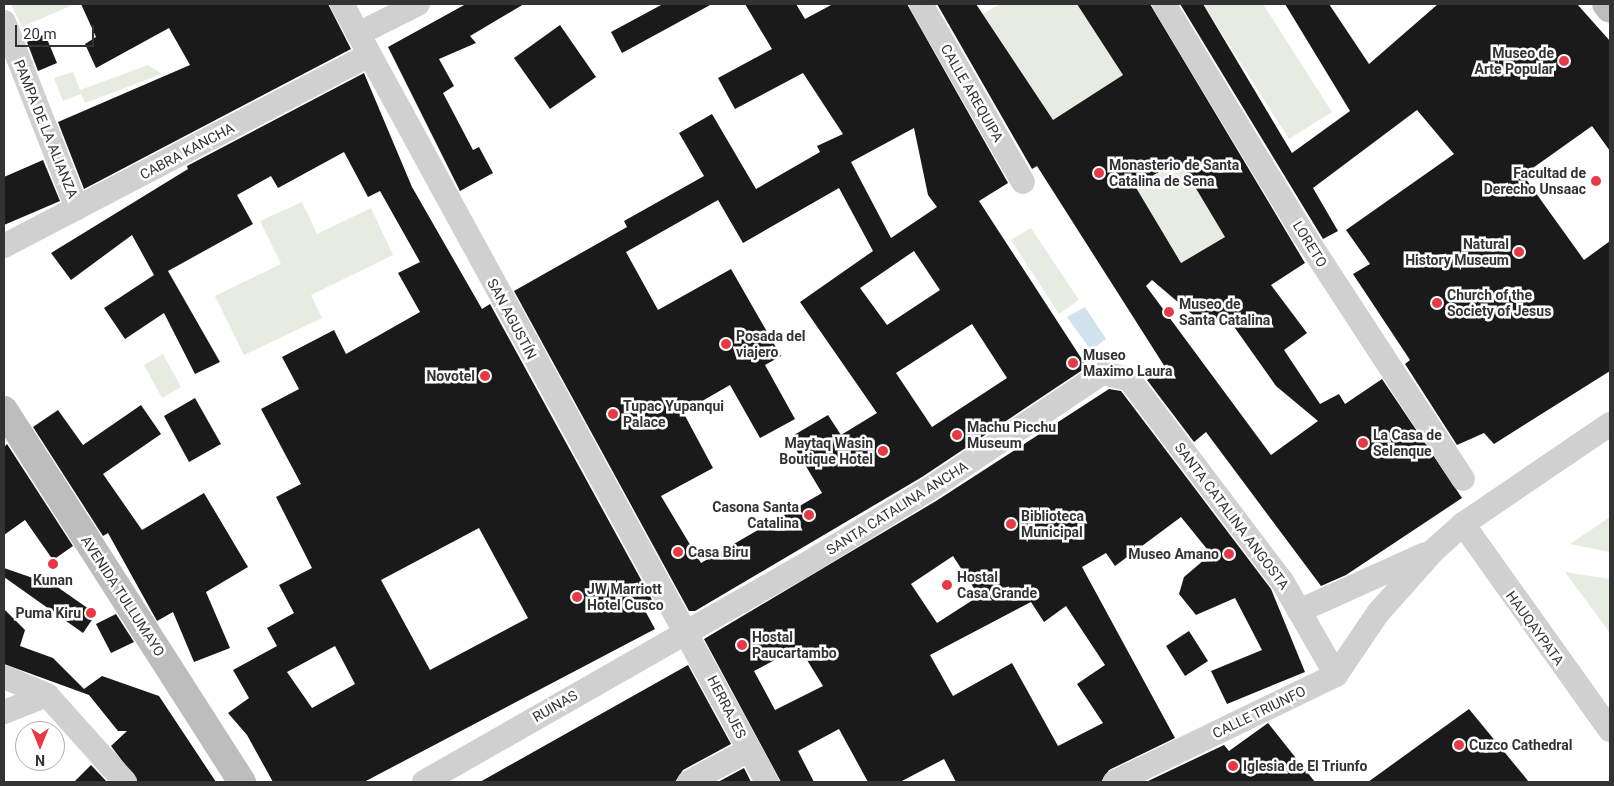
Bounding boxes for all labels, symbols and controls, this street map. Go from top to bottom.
scale bar [18,15,96,47]
text: 20 m [23,25,57,43]
street label: CALLE AREQUIPA [937,41,1007,145]
place label: Museo de Arte Popular [1474,45,1554,78]
marker: Museo de Arte Popular [1558,55,1570,67]
street label: PAMPA DE LA ALIANZA [10,57,82,201]
street label: CABRA KANCHA [137,119,237,183]
place label: Monasterio de Santa Catalina de Sena [1109,157,1239,190]
place label: Facultad de Derecho Unsaac [1484,165,1586,198]
marker: Monasterio de Santa Catalina de Sena [1093,167,1105,179]
marker: Facultad de Derecho Unsaac [1590,175,1602,187]
street label: LORETO [1289,218,1331,270]
place label: Natural History Museum [1405,236,1509,268]
marker: Natural History Museum [1513,246,1525,258]
street label: SAN AGUSTÍN [484,276,540,362]
place label: Church of the Society of Jesus [1447,287,1551,320]
place label: Museo de Santa Catalina [1179,296,1270,328]
marker: Church of the Society of Jesus [1431,297,1443,309]
marker: Museo de Santa Catalina [1163,306,1175,318]
place label: Posada del viajero [736,328,806,361]
marker: Posada del viajero [720,338,732,350]
place label: Museo Maximo Laura [1083,347,1172,380]
marker: Museo Maximo Laura [1067,357,1079,369]
place label: Novotel [426,368,475,384]
marker: Novotel [479,370,491,382]
place label: Tupac Yupanqui Palace [623,398,724,431]
marker: Tupac Yupanqui Palace [607,408,619,420]
place label: Machu Picchu Museum [967,419,1056,452]
place label: La Casa de Selenque [1373,427,1442,460]
marker: Machu Picchu Museum [951,429,963,441]
place label: Maytaq Wasin Boutique Hotel [779,435,873,468]
marker: La Casa de Selenque [1357,437,1369,449]
street label: SANTA CATALINA ANGOSTA [1171,439,1293,593]
marker: Maytaq Wasin Boutique Hotel [877,445,889,457]
street label: SANTA CATALINA ANCHA [823,458,971,558]
place label: Casona Santa Catalina [712,499,799,532]
place label: Biblioteca Municipal [1021,508,1084,540]
marker: Casona Santa Catalina [803,509,815,521]
marker: Biblioteca Municipal [1005,518,1017,530]
street label: AVENIDA TULLUMAYO [78,532,168,660]
place label: Casa Biru [688,544,748,560]
marker: Casa Biru [672,546,684,558]
place label: Museo Amano [1128,546,1219,562]
marker: Museo Amano [1223,548,1235,560]
marker: Kunan [47,558,59,570]
place label: Hostal Casa Grande [957,569,1037,602]
place label: Kunan [33,572,73,588]
marker: Hostal Casa Grande [941,579,953,591]
place label: JW Marriott Hotel Cusco [587,581,664,614]
street label: HAUQAYPATA [1502,588,1568,668]
marker: JW Marriott Hotel Cusco [571,591,583,603]
place label: Puma Kiru [15,605,81,621]
marker: Puma Kiru [85,607,97,619]
place label: Hostal Paucartambo [752,629,837,662]
marker: Hostal Paucartambo [736,639,748,651]
street label: HERRAJES [704,673,750,741]
street label: CALLE TRIUNFO [1209,682,1309,742]
street label: RUINAS [530,686,580,726]
north arrow [15,721,65,771]
place label: Cuzco Cathedral [1469,737,1572,753]
marker: Cuzco Cathedral [1453,739,1465,751]
text: N [35,752,45,768]
place label: Iglesia de El Triunfo [1243,758,1368,774]
marker: Iglesia de El Triunfo [1227,760,1239,772]

